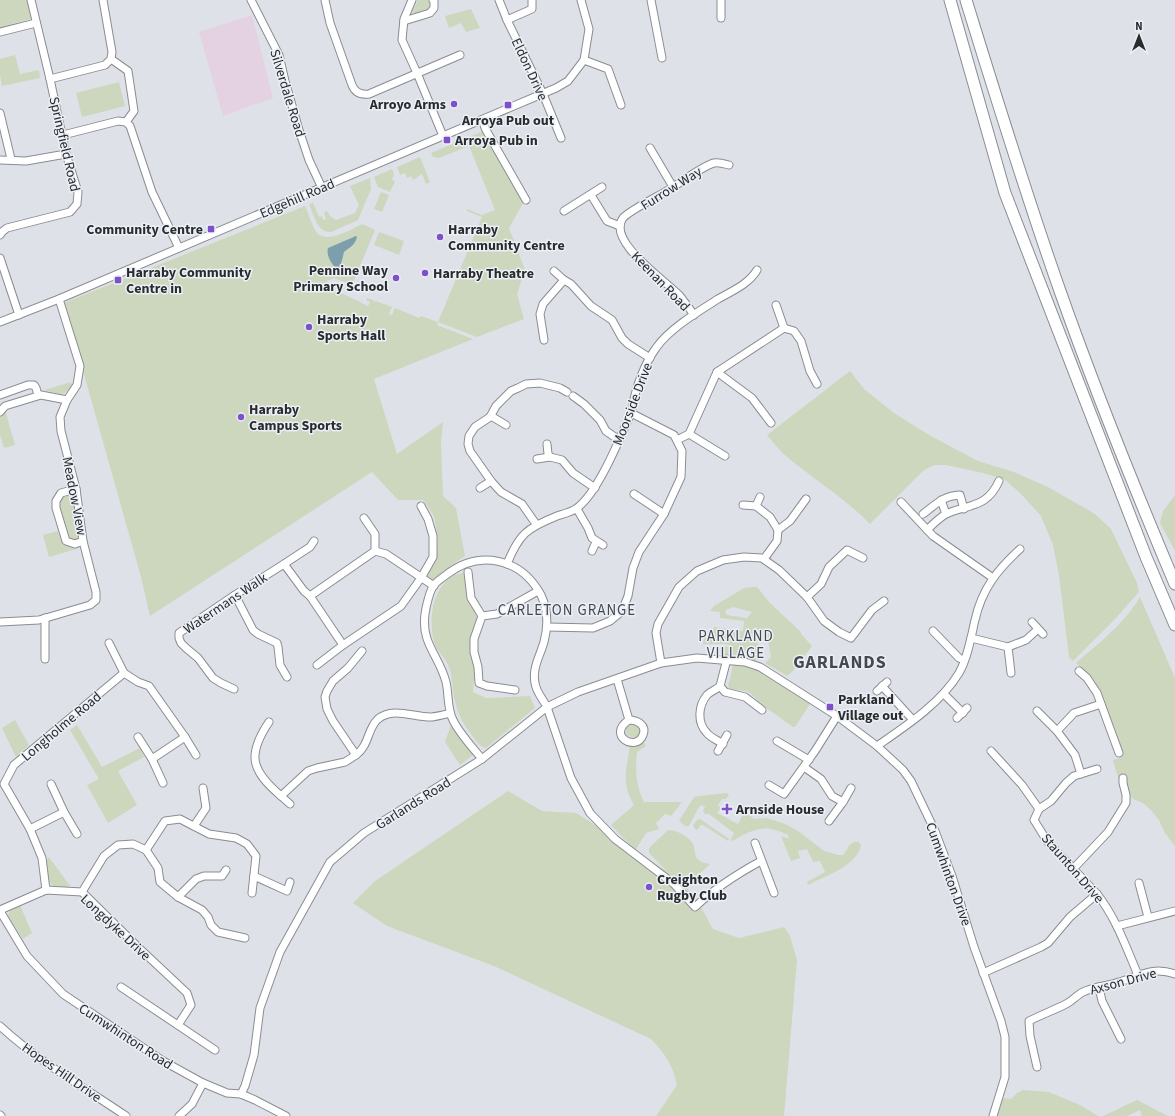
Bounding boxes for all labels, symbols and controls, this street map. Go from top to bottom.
north arrow [1119,16,1159,56]
text: N [1135,19,1143,34]
street label: Eldon Drive [506,35,552,104]
street label: Silverdale Road [264,47,310,140]
street label: Springfield Road [43,95,85,194]
place label: Arroyo Arms [369,95,446,115]
marker: Arroyo Arms [449,99,459,109]
marker: Arroya Pub out [503,100,513,110]
place label: Arroya Pub out [461,111,555,131]
place label: Arroya Pub in [454,131,538,151]
marker: Arroya Pub in [442,135,452,145]
street label: Furrow Way [637,162,706,216]
street label: Edgehill Road [257,174,338,224]
place label: Community Centre [86,220,203,240]
place label: Harraby Community Centre [448,220,565,256]
marker: Community Centre [206,224,216,234]
marker: Harraby Community Centre [435,232,445,242]
street label: Keenan Road [626,247,694,316]
place label: Pennine Way Primary School [293,261,389,297]
place label: Harraby Community Centre in [126,263,252,299]
place label: Harraby Theatre [433,264,534,284]
marker: Harraby Theatre [420,268,430,278]
marker: Pennine Way Primary School [391,273,401,283]
marker: Harraby Community Centre in [113,275,123,285]
place label: Harraby Sports Hall [317,310,385,346]
marker: Harraby Sports Hall [304,322,314,332]
street label: Moorside Drive [608,360,658,449]
place label: Harraby Campus Sports [249,400,342,436]
marker: Harraby Campus Sports [236,412,246,422]
street label: Meadow View [57,455,91,537]
street label: Watermans Walk [180,568,272,639]
district label: CARLETON GRANGE [498,600,636,621]
district label: PARKLAND VILLAGE [698,626,774,664]
district label: GARLANDS [793,650,887,675]
street label: Longholme Road [17,687,106,766]
place label: Parkland Village out [837,690,904,726]
marker: Parkland Village out [825,702,835,712]
street label: Garlands Road [372,773,455,835]
place label: Arnside House [735,800,824,820]
marker: Arnside House [721,803,733,815]
street label: Cumwhinton Drive [920,820,976,929]
street label: Staunton Drive [1036,829,1108,908]
place label: Creighton Rugby Club [657,870,727,906]
marker: Creighton Rugby Club [644,882,654,892]
street label: Longdyke Drive [76,890,155,966]
street label: Axson Drive [1088,963,1159,1000]
street label: Cumwhinton Road [75,999,176,1075]
street label: Hopes Hill Drive [18,1038,105,1108]

